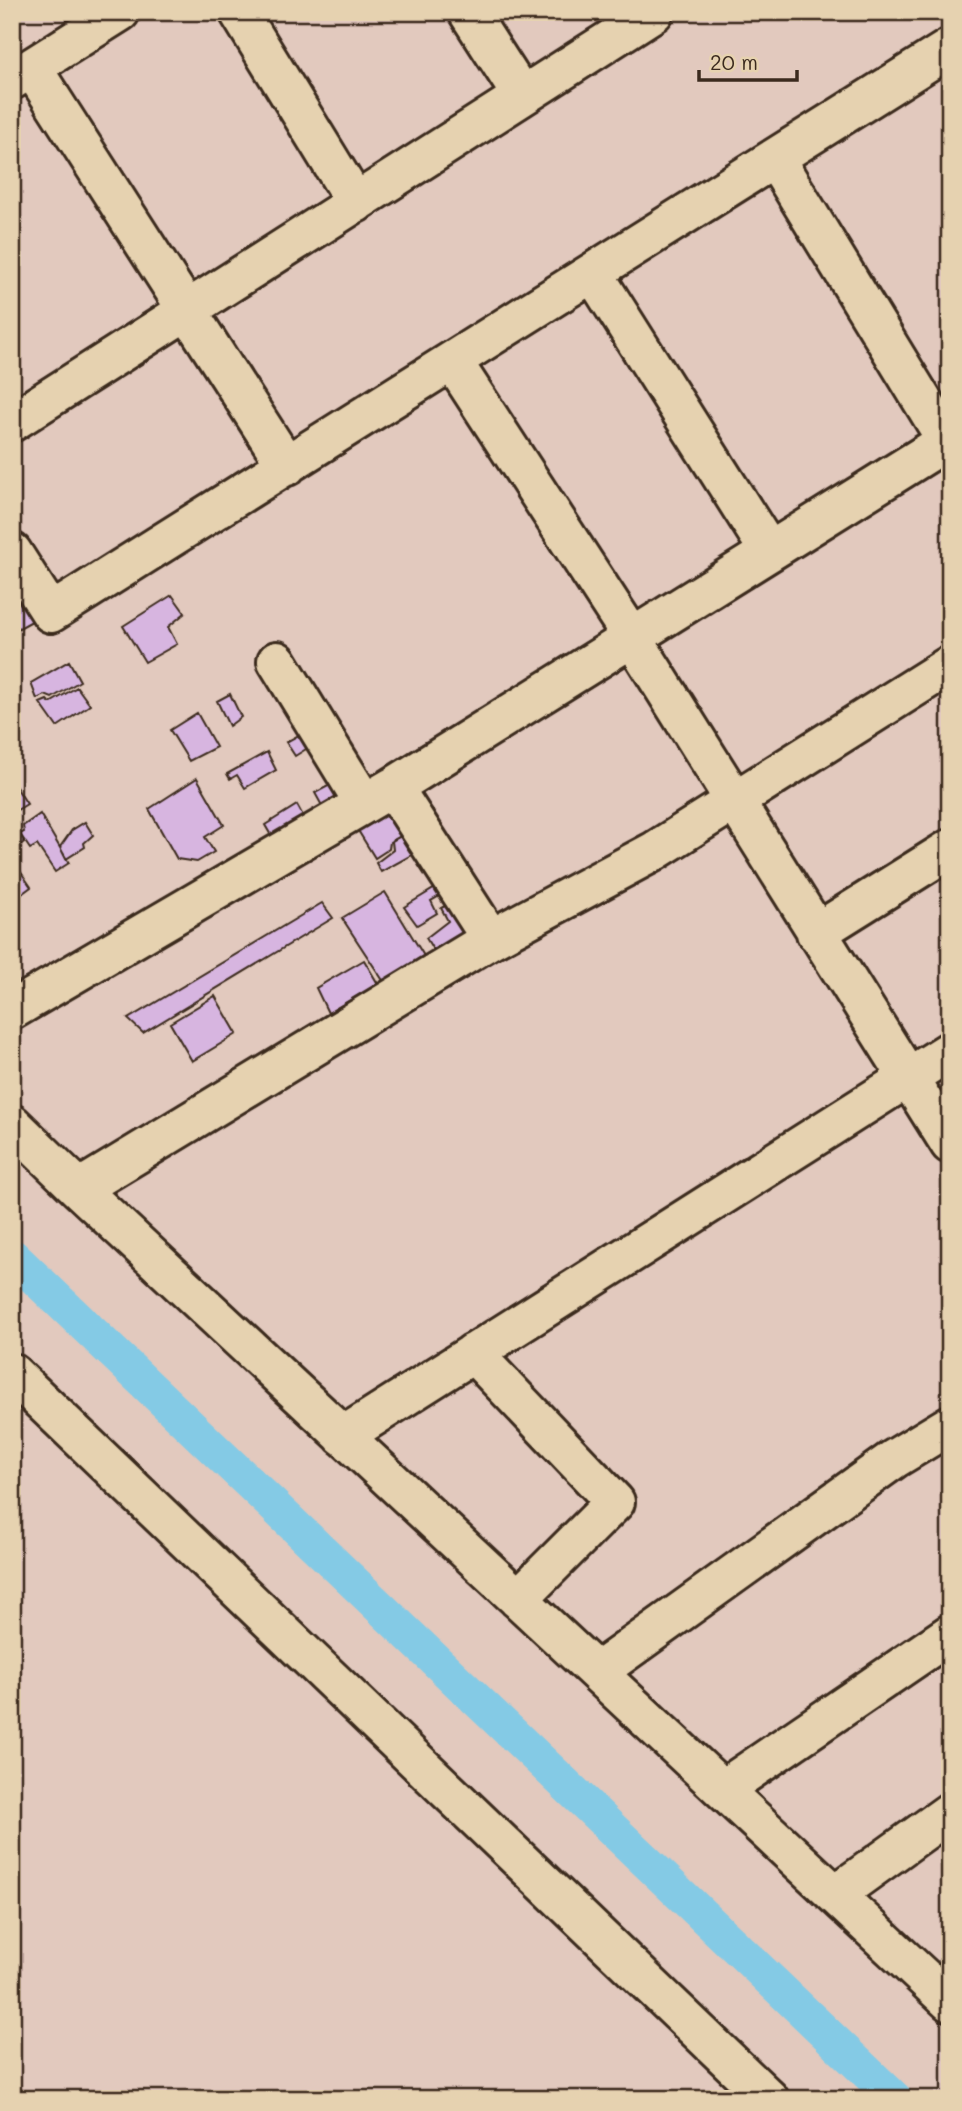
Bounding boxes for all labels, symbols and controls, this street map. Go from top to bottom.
scale bar [699,38,797,82]
text: 20 m [710,48,758,75]

